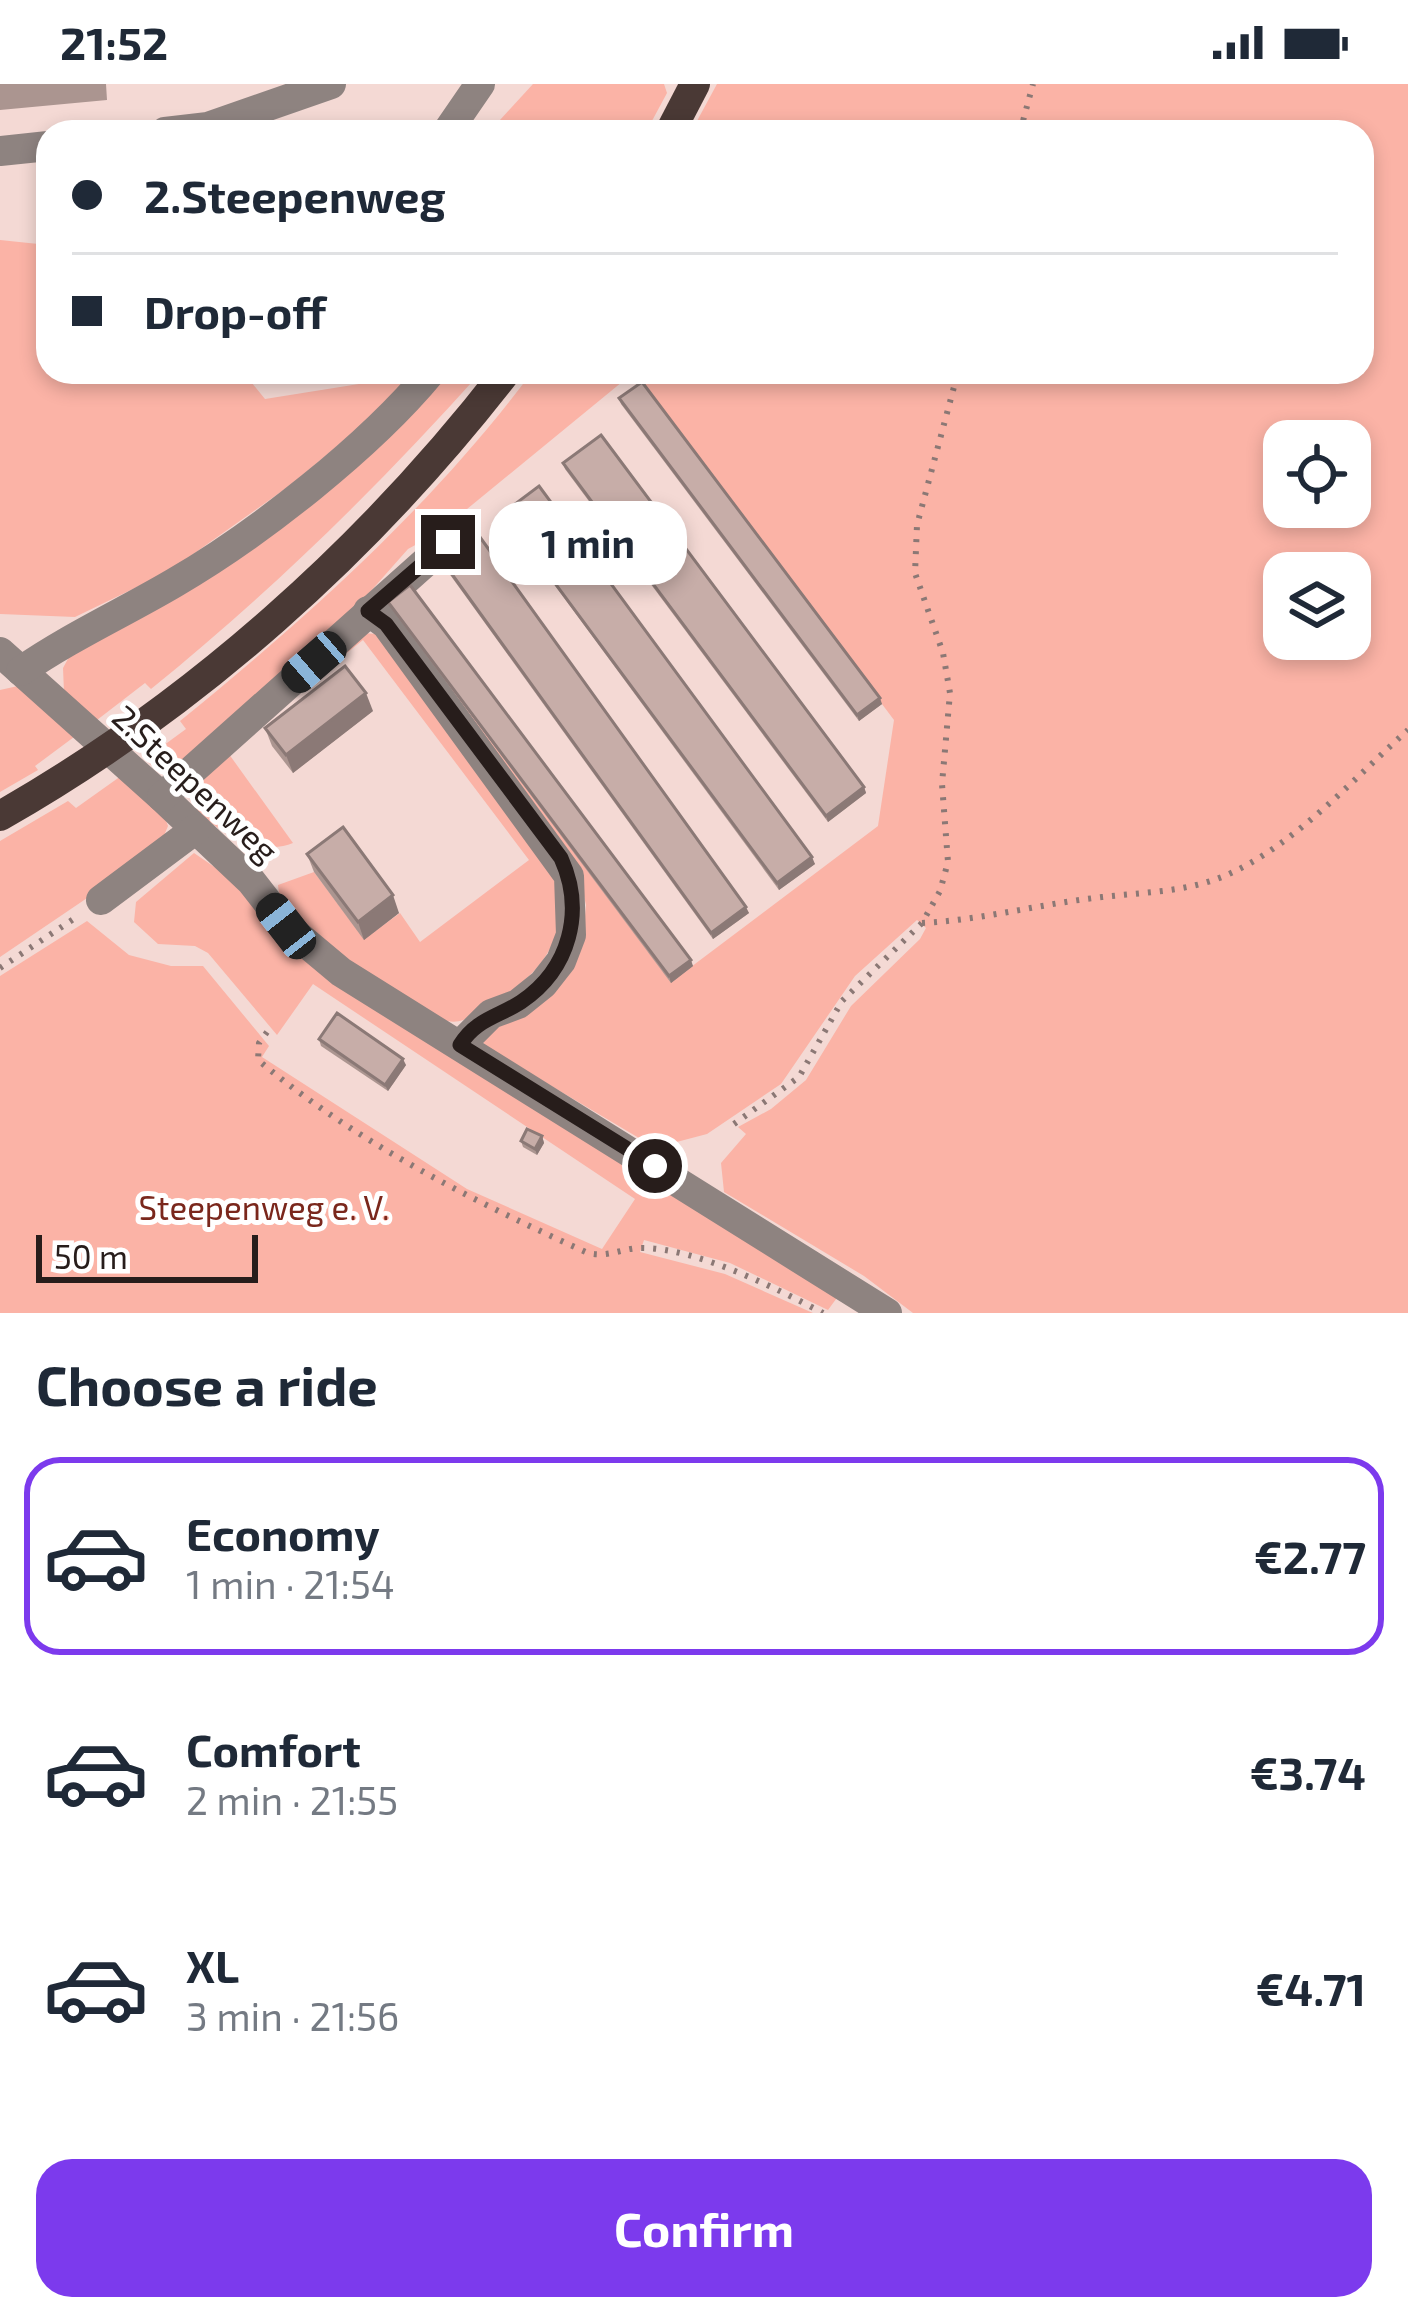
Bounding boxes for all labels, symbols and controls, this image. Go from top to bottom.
text: 21:52 [60,15,168,69]
text: 2.Steepenweg [144,168,446,222]
text: Drop-off [144,284,326,338]
map controls [1263,420,1371,660]
button: locate [1263,420,1371,528]
callout: 1 min [490,500,688,584]
route end [421,515,475,569]
text: 1 min [541,519,635,566]
button: layers [1263,552,1371,660]
car [275,625,353,699]
street label: 2.Steepenweg [105,696,287,870]
car [250,887,322,965]
route start [628,1139,682,1193]
park label: Steepenweg e. V. [139,1187,389,1227]
scale bar [36,1229,258,1282]
text: 50 m [54,1236,128,1276]
text: Choose a ride [36,1352,378,1417]
icon: car [42,1502,150,1610]
text: Economy [186,1506,380,1560]
text: €2.77 [1254,1529,1366,1583]
text: 1 min · 21:54 [186,1560,395,1607]
icon: car [42,1718,150,1826]
text: Comfort [186,1722,361,1776]
text: €3.74 [1250,1745,1366,1799]
text: 2 min · 21:55 [186,1776,398,1823]
icon: car [42,1934,150,2042]
text: XL [186,1938,239,1992]
text: €4.71 [1256,1961,1366,2015]
text: 3 min · 21:56 [186,1992,399,2039]
button: Confirm [36,2159,1372,2297]

